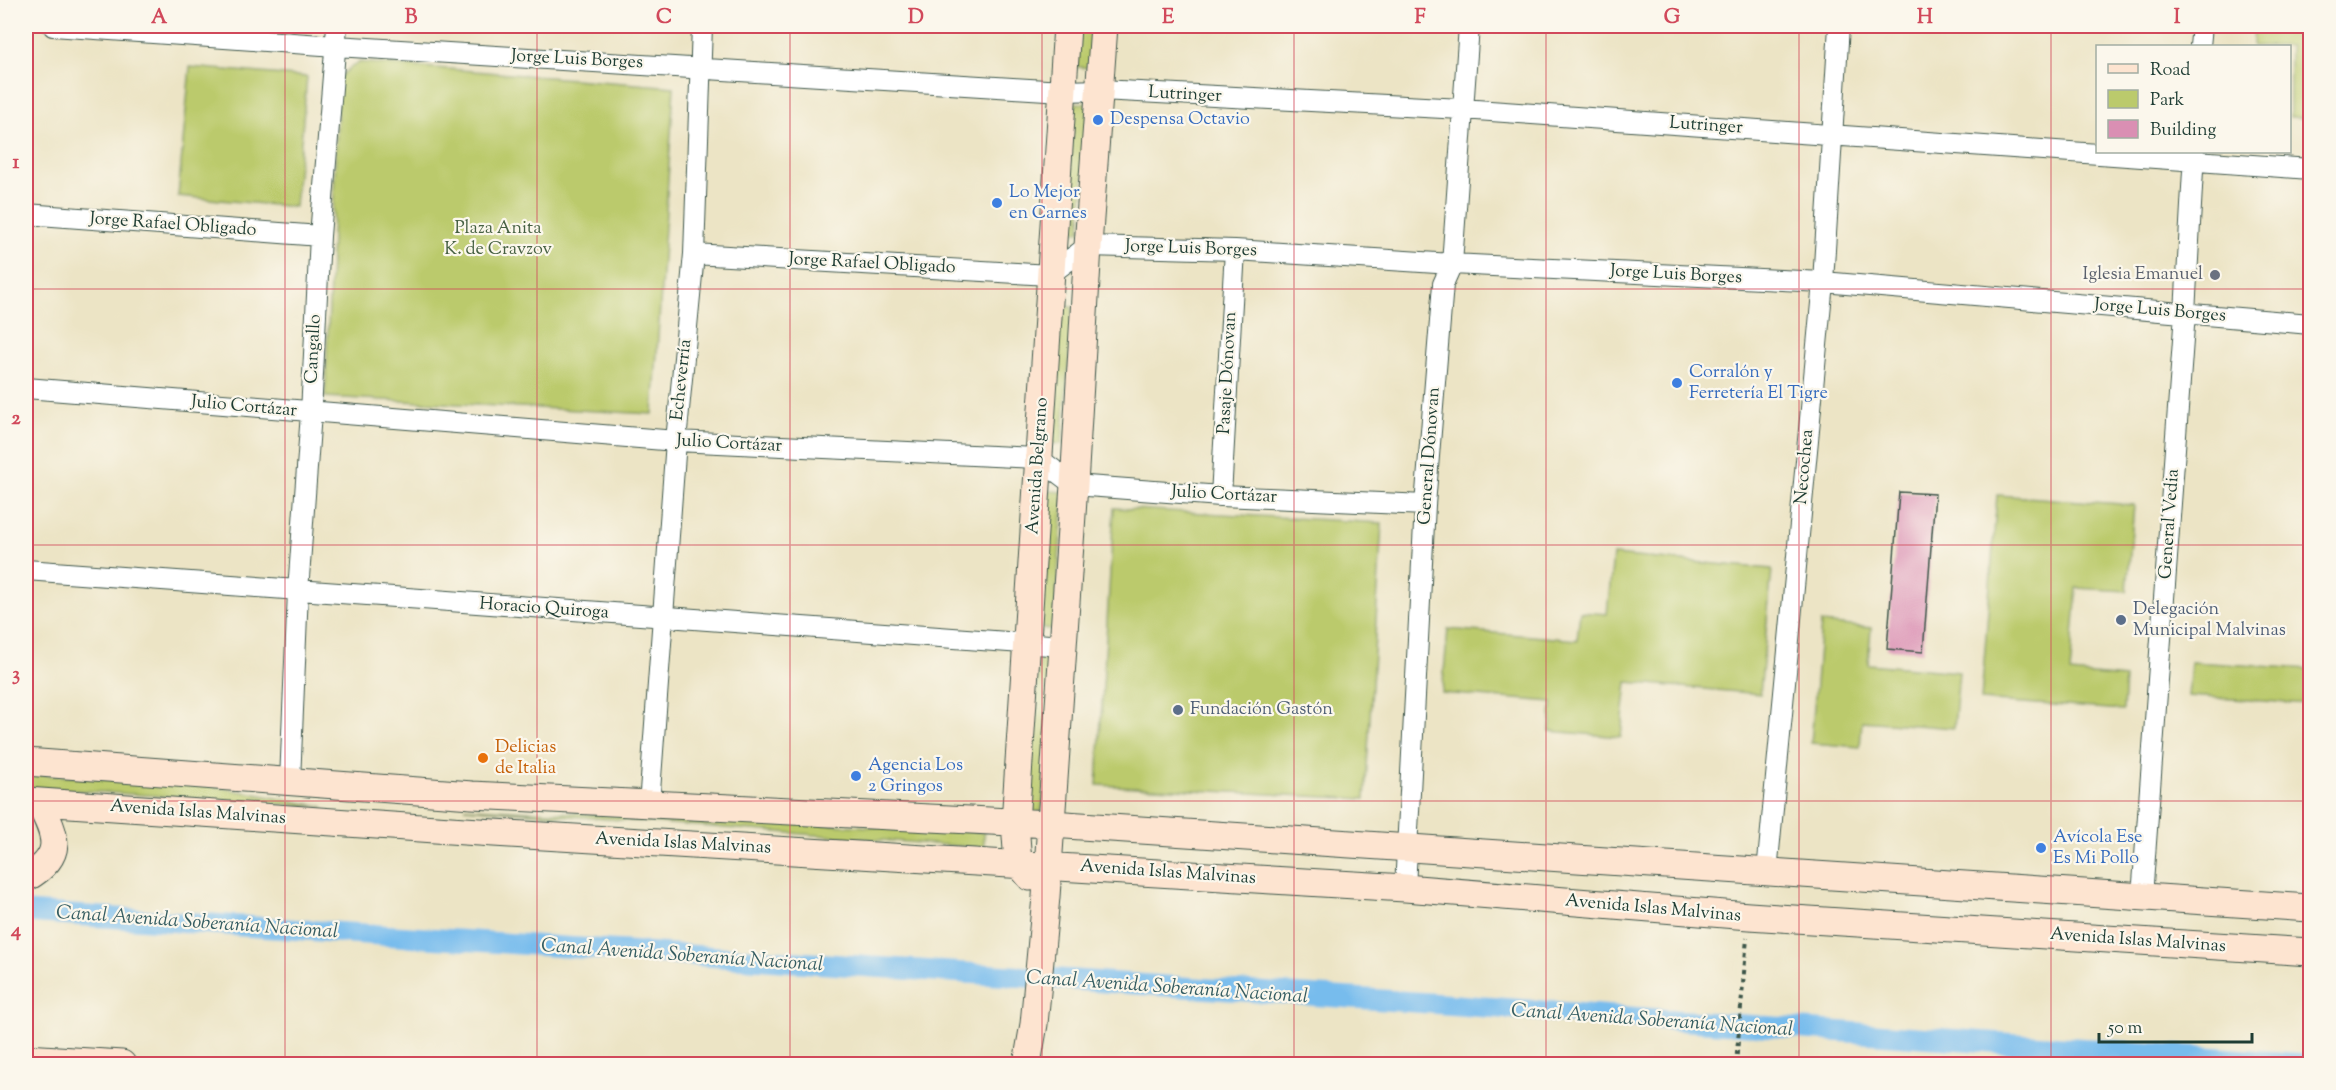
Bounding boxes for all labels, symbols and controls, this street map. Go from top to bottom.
text: A [151,4,168,33]
text: B [405,4,418,33]
text: C [656,4,672,33]
text: D [908,4,924,33]
text: E [1162,4,1175,33]
text: F [1414,4,1426,33]
text: G [1664,4,1681,33]
text: H [1917,4,1933,33]
text: I [2174,4,2181,33]
street label: Jorge Luis Borges [509,44,644,76]
legend [2096,45,2291,153]
text: Road [2150,58,2190,84]
street label: Lutringer [1148,80,1223,110]
text: Park [2150,88,2185,114]
place label: Despensa Octavio [1110,107,1250,133]
street label: Lutringer [1668,110,1744,142]
marker: Despensa Octavio [1091,113,1105,127]
text: Building [2150,118,2216,144]
text: 1 [13,149,20,178]
place label: Lo Mejor en Carnes [1009,180,1087,227]
marker: Lo Mejor en Carnes [990,196,1004,210]
street label: Jorge Rafael Obligado [88,206,257,244]
park label: Plaza Anita K. de Cravzov [444,216,552,263]
street label: Jorge Luis Borges [1124,234,1257,264]
street label: Jorge Rafael Obligado [787,247,956,281]
street label: Jorge Luis Borges [1608,259,1743,291]
place label: Iglesia Emanuel [2083,262,2203,288]
marker: Iglesia Emanuel [2208,268,2222,282]
street label: Jorge Luis Borges [2092,292,2227,330]
street label: Pasaje Dónovan [1212,311,1244,435]
street label: Cangallo [299,313,329,385]
street label: Echeverría [665,338,699,422]
place label: Corralón y Ferretería El Tigre [1689,360,1828,407]
marker: Corralón y Ferretería El Tigre [1670,376,1684,390]
street label: General Dónovan [1412,386,1448,526]
street label: Julio Cortázar [189,389,298,425]
street label: Avenida Belgrano [1020,396,1056,535]
text: 2 [11,405,21,434]
street label: Julio Cortázar [674,428,783,460]
street label: Necochea [1789,428,1821,506]
street label: General Vedia [2153,468,2187,580]
street label: Julio Cortázar [1169,479,1278,511]
street label: Horacio Quiroga [478,592,610,626]
place label: Delegación Municipal Malvinas [2133,597,2286,644]
marker: Delegación Municipal Malvinas [2114,613,2128,627]
text: 3 [12,661,20,690]
place label: Fundación Gastón [1190,697,1333,723]
marker: Fundación Gastón [1171,703,1185,717]
place label: Delicias de Italia [495,735,556,782]
marker: Delicias de Italia [476,751,490,765]
place label: Agencia Los 2 Gringos [868,753,963,800]
marker: Agencia Los 2 Gringos [849,769,863,783]
street label: Avenida Islas Malvinas [109,794,287,832]
place label: Avícola Ese Es Mi Pollo [2053,825,2142,872]
street label: Avenida Islas Malvinas [594,826,772,862]
marker: Avícola Ese Es Mi Pollo [2034,841,2048,855]
street label: Avenida Islas Malvinas [1079,854,1257,892]
street label: Avenida Islas Malvinas [1564,888,1742,930]
water label: Canal Avenida Soberanía Nacional [55,899,339,947]
text: 4 [10,917,21,946]
street label: Avenida Islas Malvinas [2049,922,2227,960]
water label: Canal Avenida Soberanía Nacional [540,932,824,980]
water label: Canal Avenida Soberanía Nacional [1025,964,1309,1012]
water label: Canal Avenida Soberanía Nacional [1510,997,1794,1045]
scale bar [2099,1006,2252,1044]
text: 50 m [2107,1016,2143,1042]

